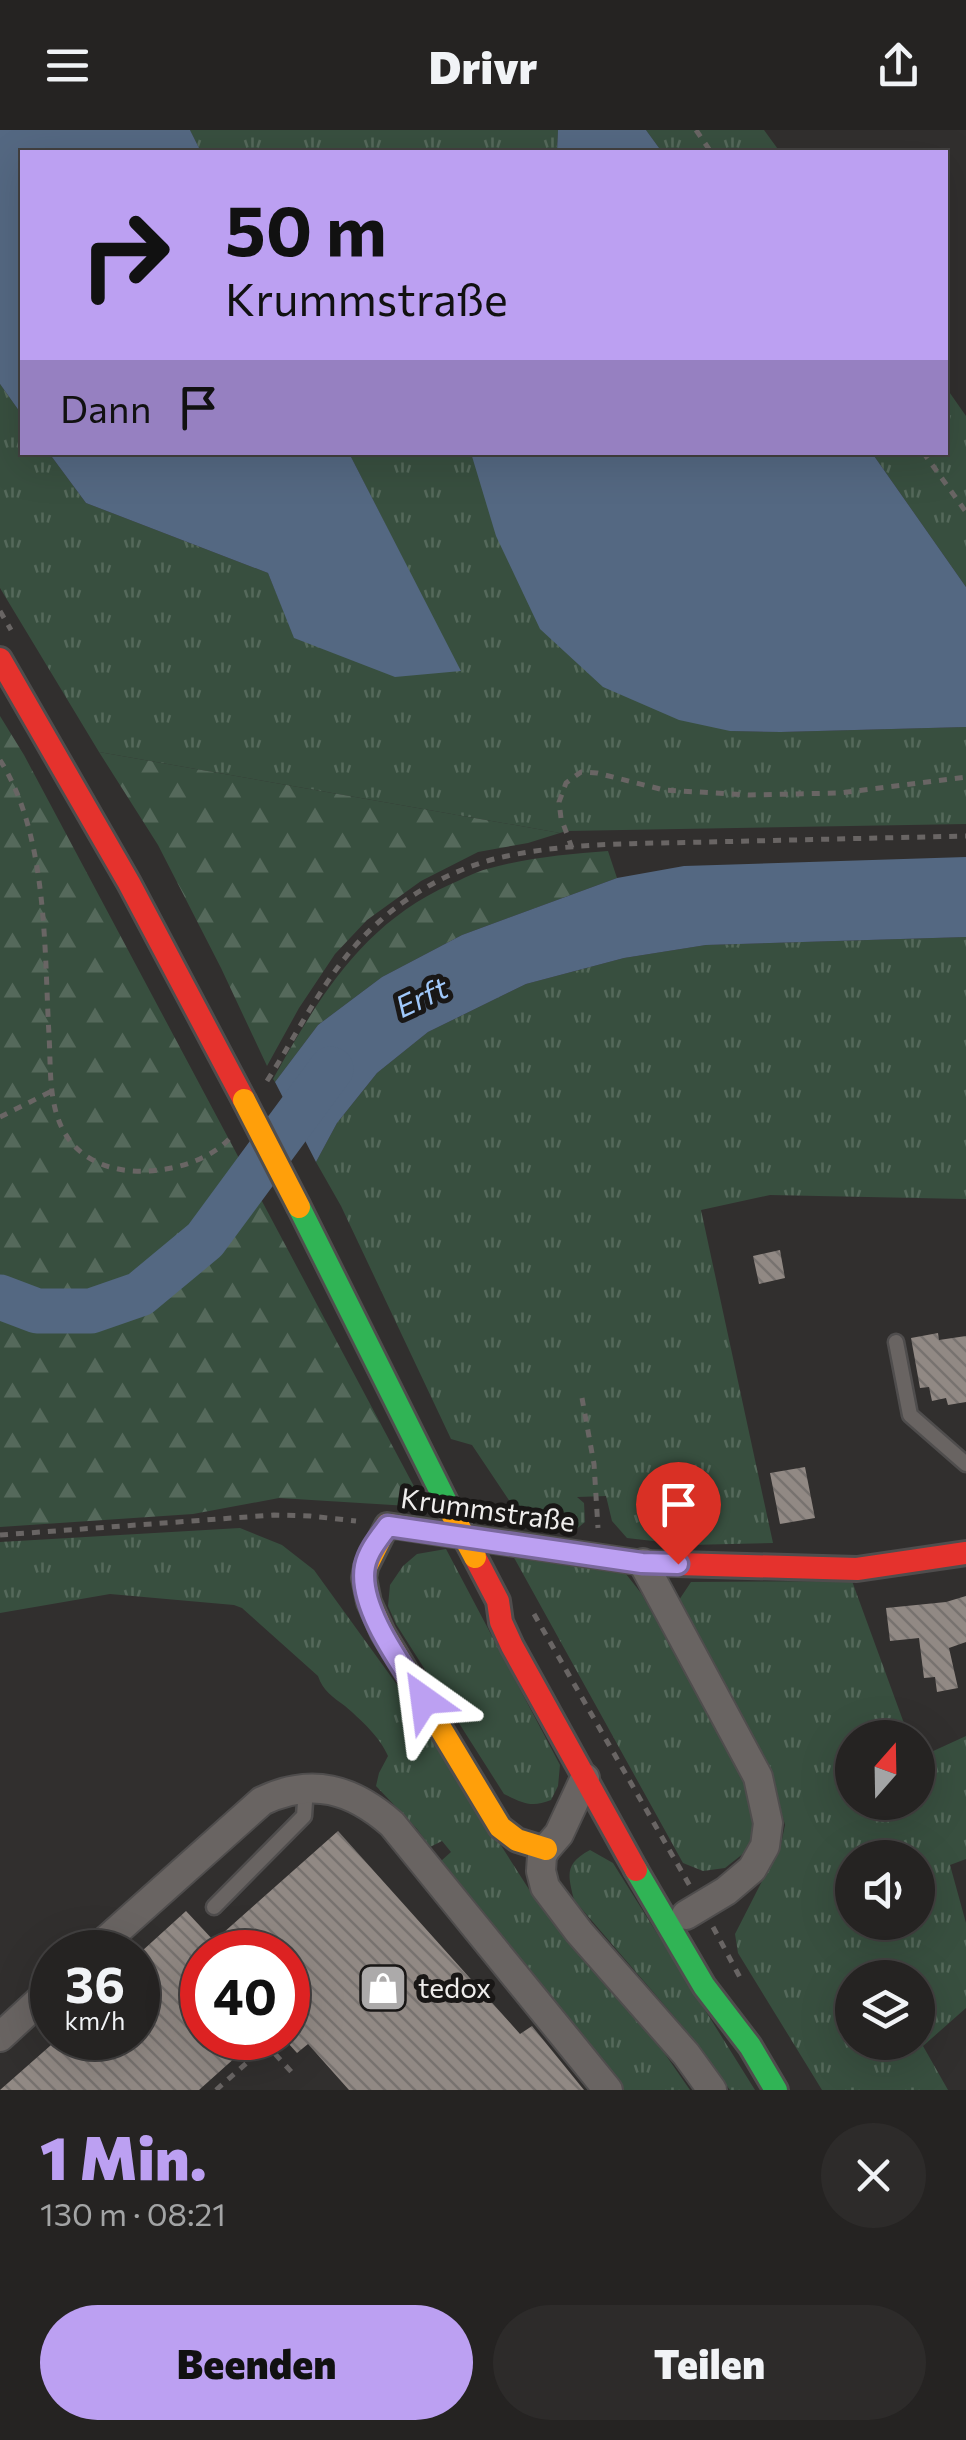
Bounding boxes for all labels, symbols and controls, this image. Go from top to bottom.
icon: menu [40,38,95,93]
text: Drivr [429,38,538,93]
icon: share [871,38,926,93]
text: 50 m [225,185,387,270]
icon: right [60,190,190,320]
text: Krummstraße [225,270,508,325]
icon: arrive [171,380,226,435]
text: Dann [60,384,151,431]
water label: Erft [389,967,454,1024]
pin [636,1462,721,1565]
icon: arrive [651,1477,706,1532]
street label: Krummstraße [399,1480,578,1538]
position arrow [372,1648,476,1752]
north arrow [835,1720,935,1820]
map controls [835,1720,935,2060]
button: sound [835,1840,935,1940]
speed limit sign: 40 [180,1930,310,2060]
text: 36 [65,1952,125,2013]
button: layers [835,1960,935,2060]
shop icon: tedox [357,1962,409,2014]
place label: tedox [418,1970,491,2004]
text: km/h [65,2005,125,2035]
text: 1 Min. [40,2119,207,2192]
button: close [821,2123,926,2228]
text: 130 m · 08:21 [40,2193,226,2233]
button: Beenden [40,2305,473,2420]
button: Teilen [493,2305,926,2420]

